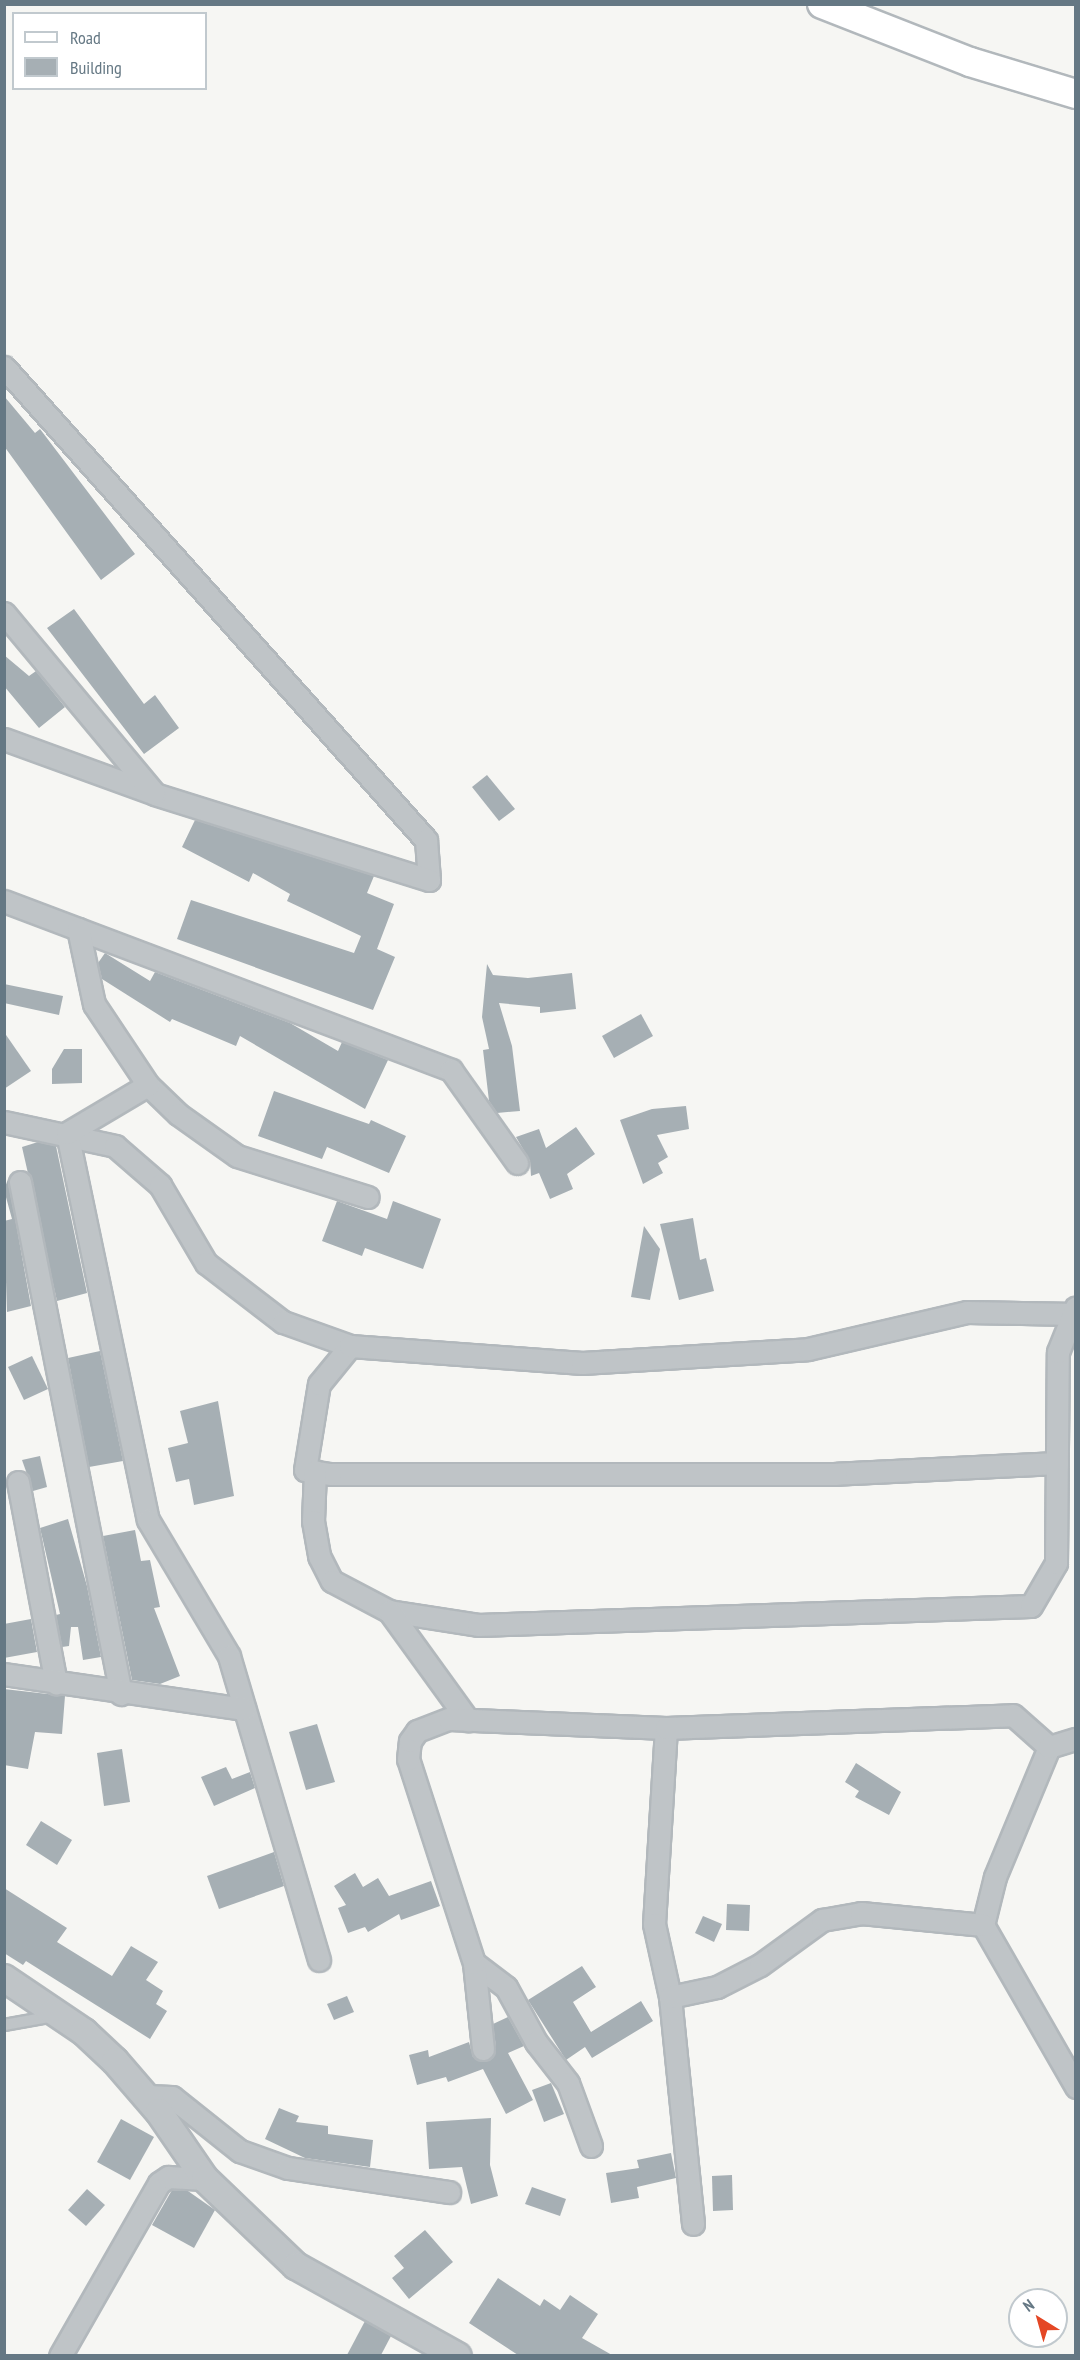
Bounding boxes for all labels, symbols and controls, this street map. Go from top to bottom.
legend [12,12,207,90]
text: Road [70,26,101,49]
text: Building [70,56,122,79]
north arrow [1008,2288,1068,2348]
text: N [1019,2295,1038,2316]

